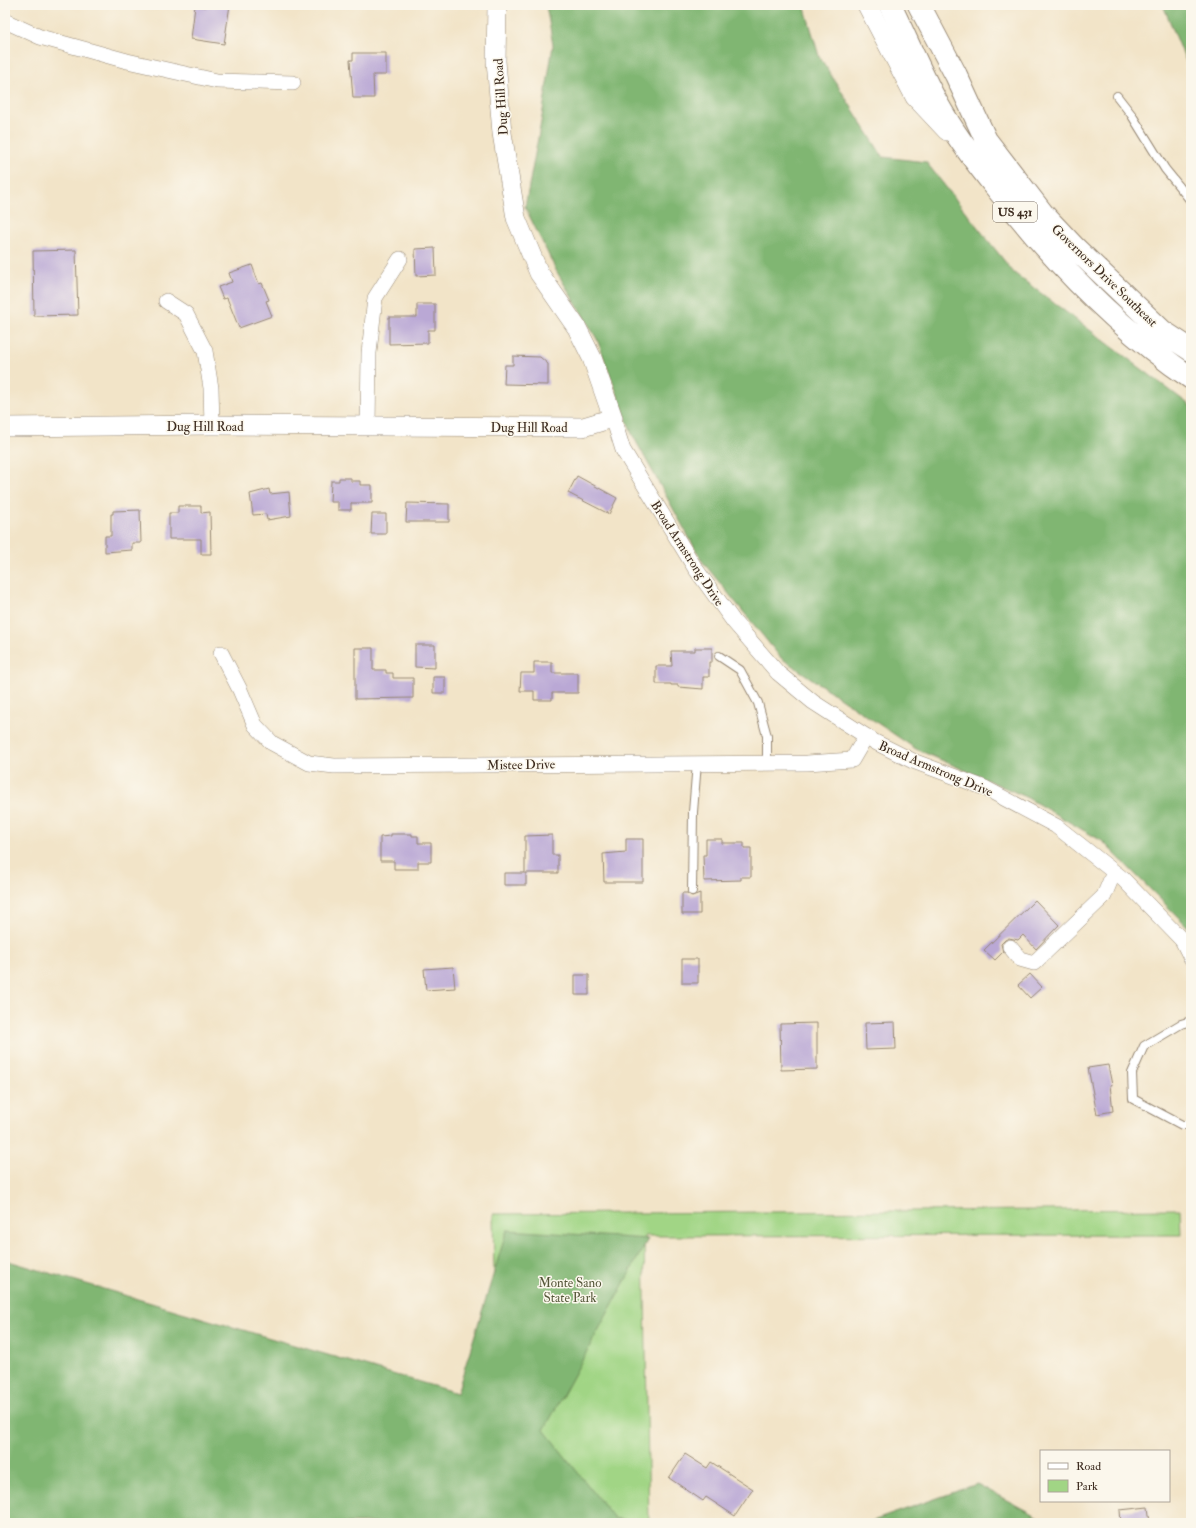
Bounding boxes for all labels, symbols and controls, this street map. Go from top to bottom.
street label: Dug Hill Road [490,57,512,136]
road number: US 431 [993,202,1037,222]
street label: Governors Drive Southeast [1048,221,1161,330]
street label: Dug Hill Road [166,419,244,435]
street label: Dug Hill Road [490,420,568,436]
street label: Broad Armstrong Drive [647,498,728,610]
street label: Broad Armstrong Drive [876,738,996,800]
street label: Mistee Drive [487,756,556,774]
park label: Monte Sano State Park [538,1275,602,1306]
legend [1040,1450,1170,1502]
text: Road [1076,1459,1101,1474]
text: Park [1076,1479,1098,1494]

